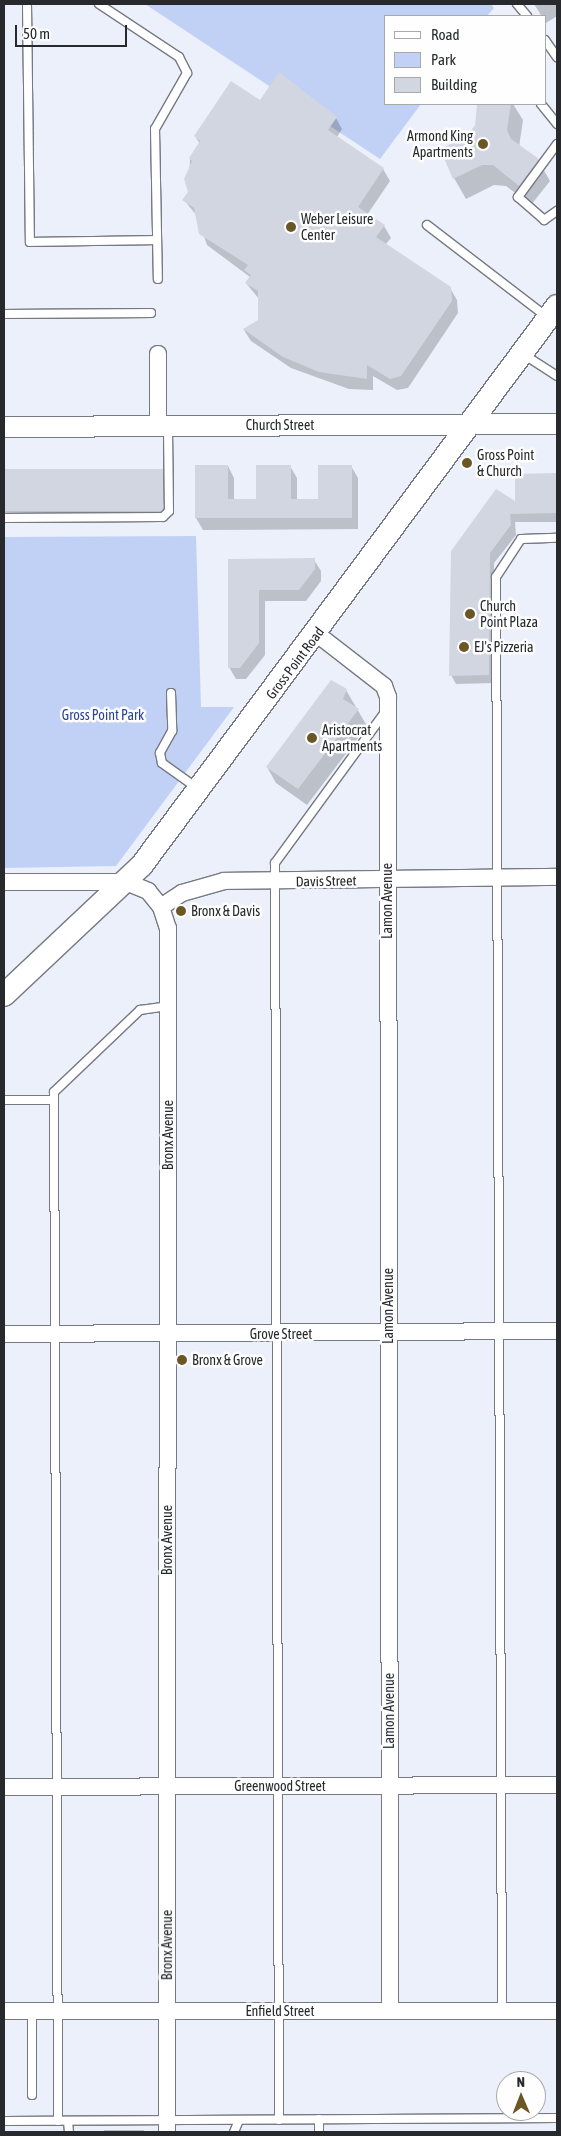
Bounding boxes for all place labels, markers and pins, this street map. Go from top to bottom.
place label: Armond King Apartments [407,128,473,160]
marker: Armond King Apartments [477,138,489,150]
place label: Weber Leisure Center [301,211,373,243]
marker: Weber Leisure Center [285,221,297,233]
place label: Gross Point & Church [477,447,534,480]
marker: Gross Point & Church [461,457,473,469]
place label: Church Point Plaza [480,598,538,630]
marker: Church Point Plaza [464,608,476,620]
place label: EJ's Pizzeria [474,639,534,655]
marker: EJ's Pizzeria [458,641,470,653]
place label: Aristocrat Apartments [322,722,382,754]
marker: Aristocrat Apartments [306,732,318,744]
place label: Bronx & Davis [191,903,260,919]
marker: Bronx & Davis [175,905,187,917]
place label: Bronx & Grove [192,1352,263,1368]
marker: Bronx & Grove [176,1354,188,1366]

